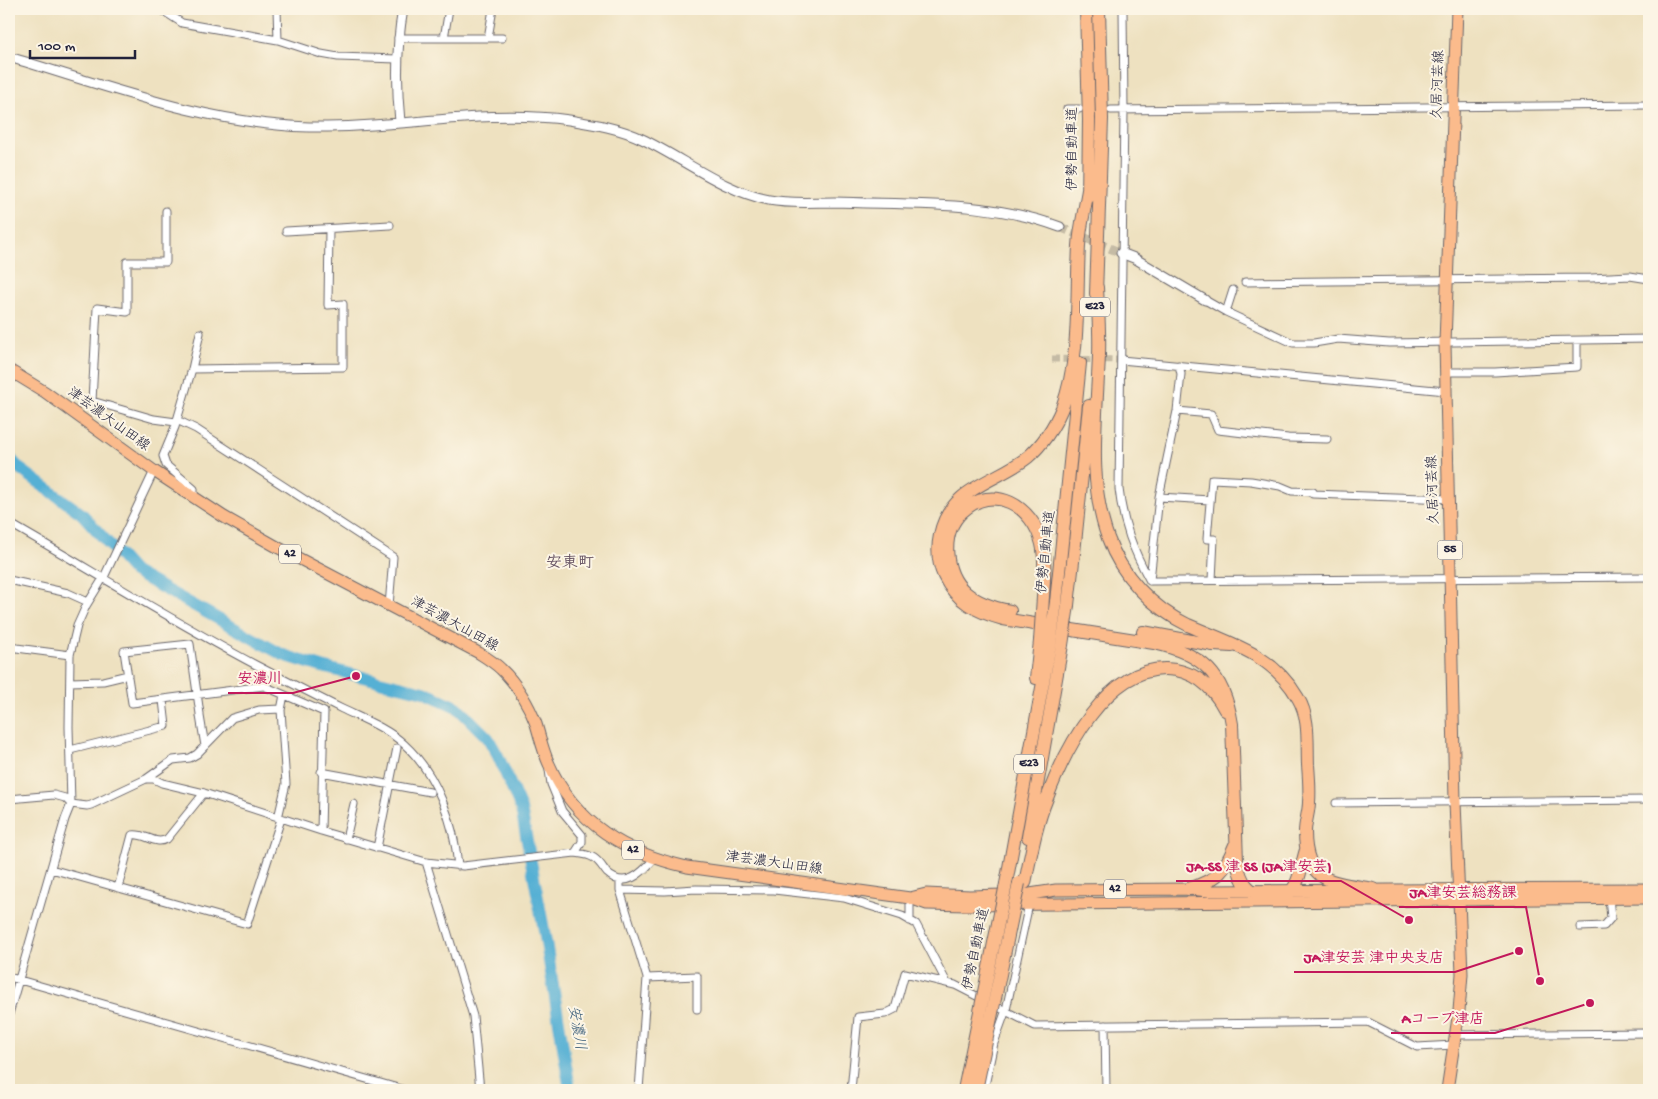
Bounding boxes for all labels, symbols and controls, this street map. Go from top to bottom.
scale bar [30,28,135,60]
text: 100 m [37,38,76,56]
street label: 久居河芸線 [1429,50,1449,120]
street label: 伊勢自動車道 [1065,107,1082,191]
road number: E23 [1080,298,1110,316]
street label: 津芸濃大山田線 [63,384,153,456]
street label: 久居河芸線 [1424,455,1444,525]
street label: 伊勢自動車道 [1034,509,1060,595]
road number: 55 [1438,540,1462,560]
road number: 42 [279,544,301,564]
district label: 安東町 [546,553,594,574]
street label: 津芸濃大山田線 [407,594,501,656]
callout: 安濃川 [228,663,293,693]
text: 安濃川 [237,670,283,689]
road number: E23 [1014,754,1044,774]
road number: 42 [622,840,644,860]
street label: 津芸濃大山田線 [724,849,824,879]
callout: JA-SS 津 SS (JA津安芸) [1176,851,1341,881]
text: JA-SS 津 SS (JA津安芸) [1185,858,1332,877]
callout: JA津安芸総務課 [1399,877,1526,907]
road number: 42 [1104,880,1126,899]
text: JA津安芸総務課 [1409,884,1517,903]
street label: 伊勢自動車道 [960,906,994,992]
callout: JA津安芸 津中央支店 [1294,942,1455,972]
text: JA津安芸 津中央支店 [1303,949,1444,968]
callout: Aコープ津店 [1391,1003,1495,1033]
water label: 安濃川 [563,1004,590,1052]
text: Aコープ津店 [1400,1010,1485,1029]

